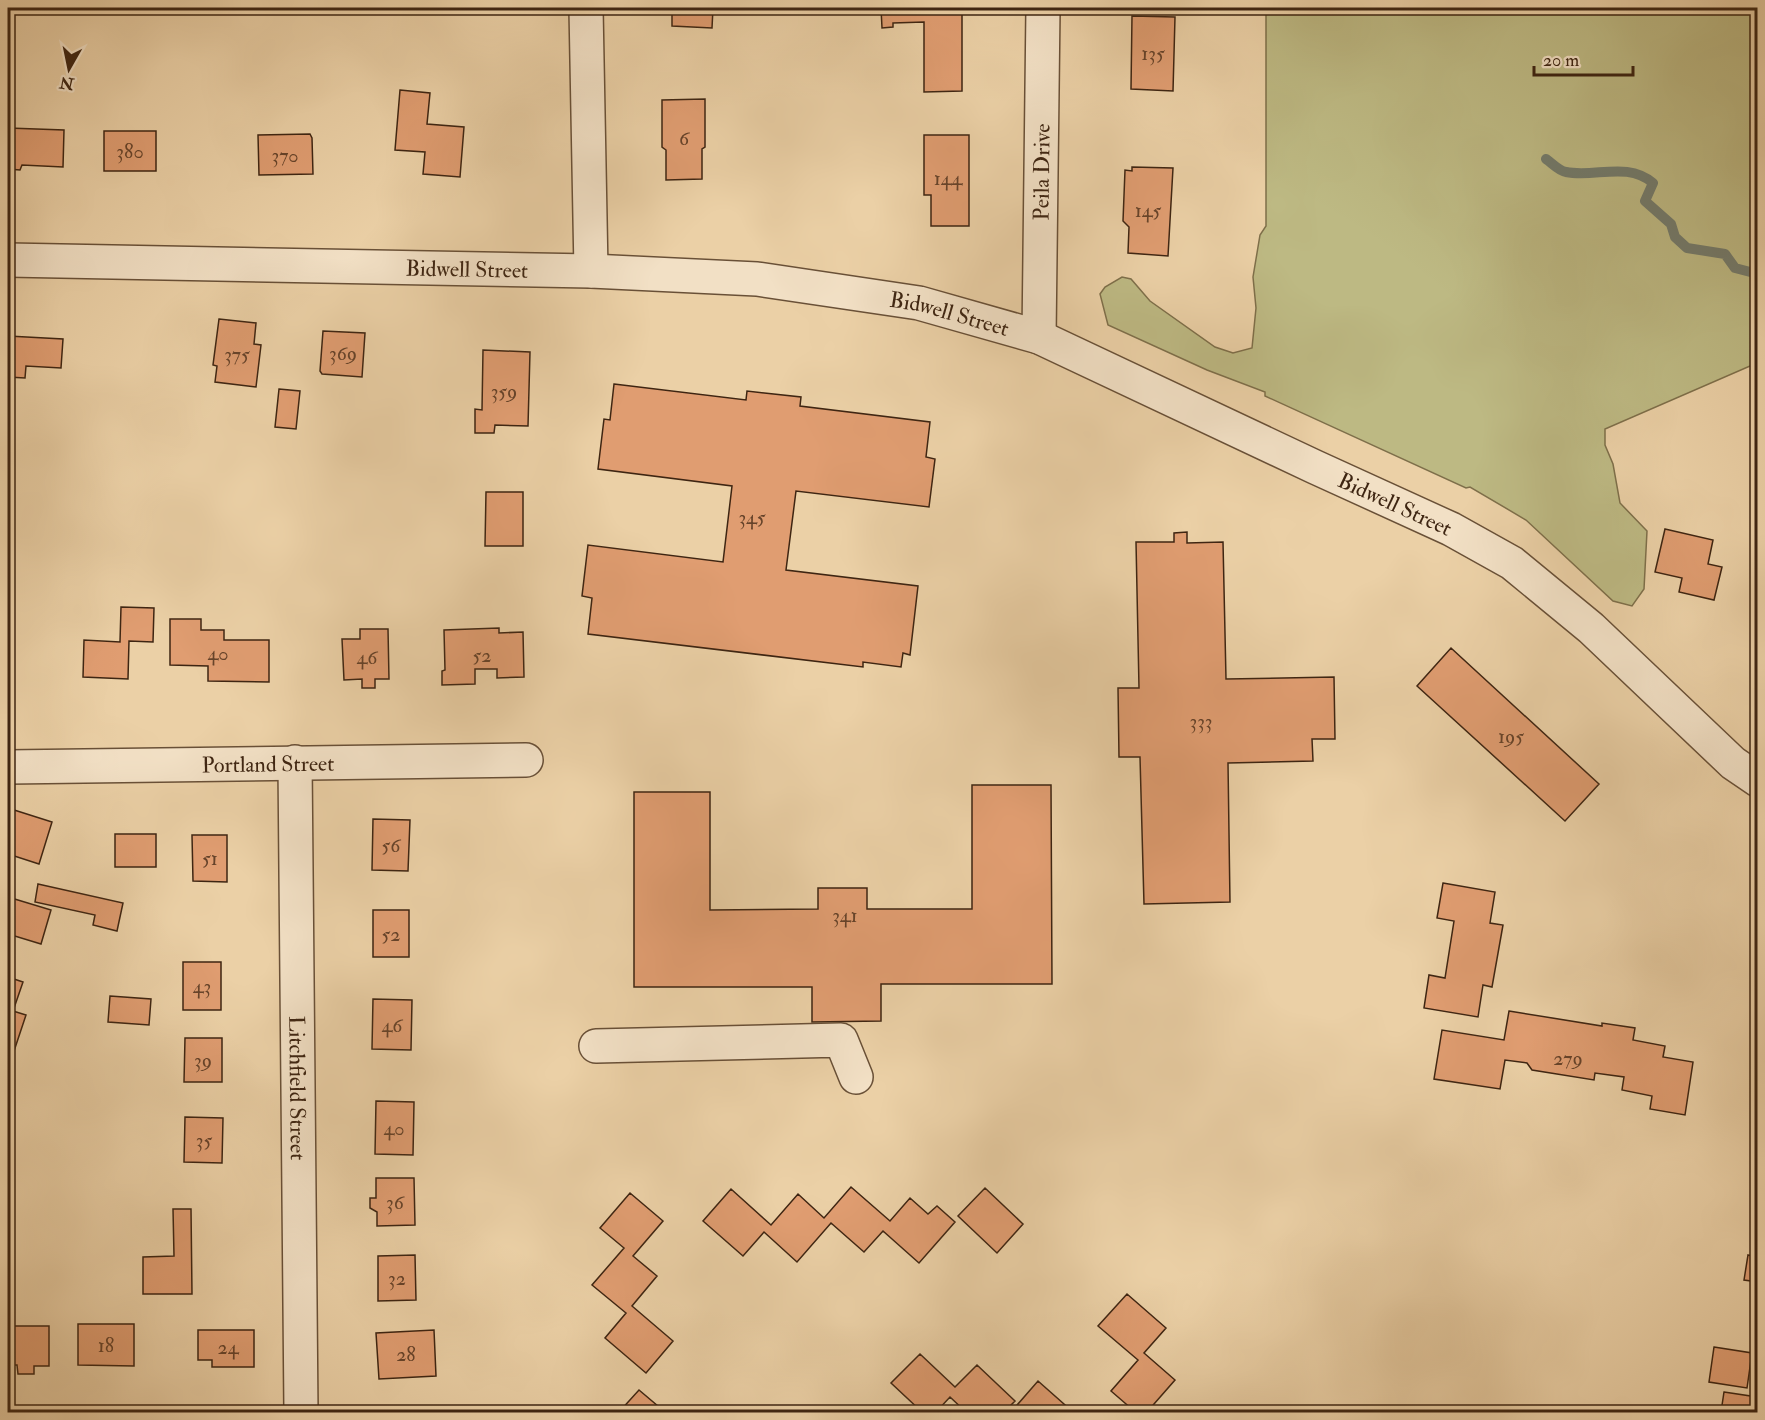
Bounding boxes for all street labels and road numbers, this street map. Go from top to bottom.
street label: Peila Drive [1027,123,1057,221]
street label: Bidwell Street [405,255,528,285]
street label: Bidwell Street [888,286,1012,343]
street label: Bidwell Street [1333,466,1456,543]
street label: Portland Street [201,750,335,779]
street label: Litchfield Street [282,1016,312,1160]

